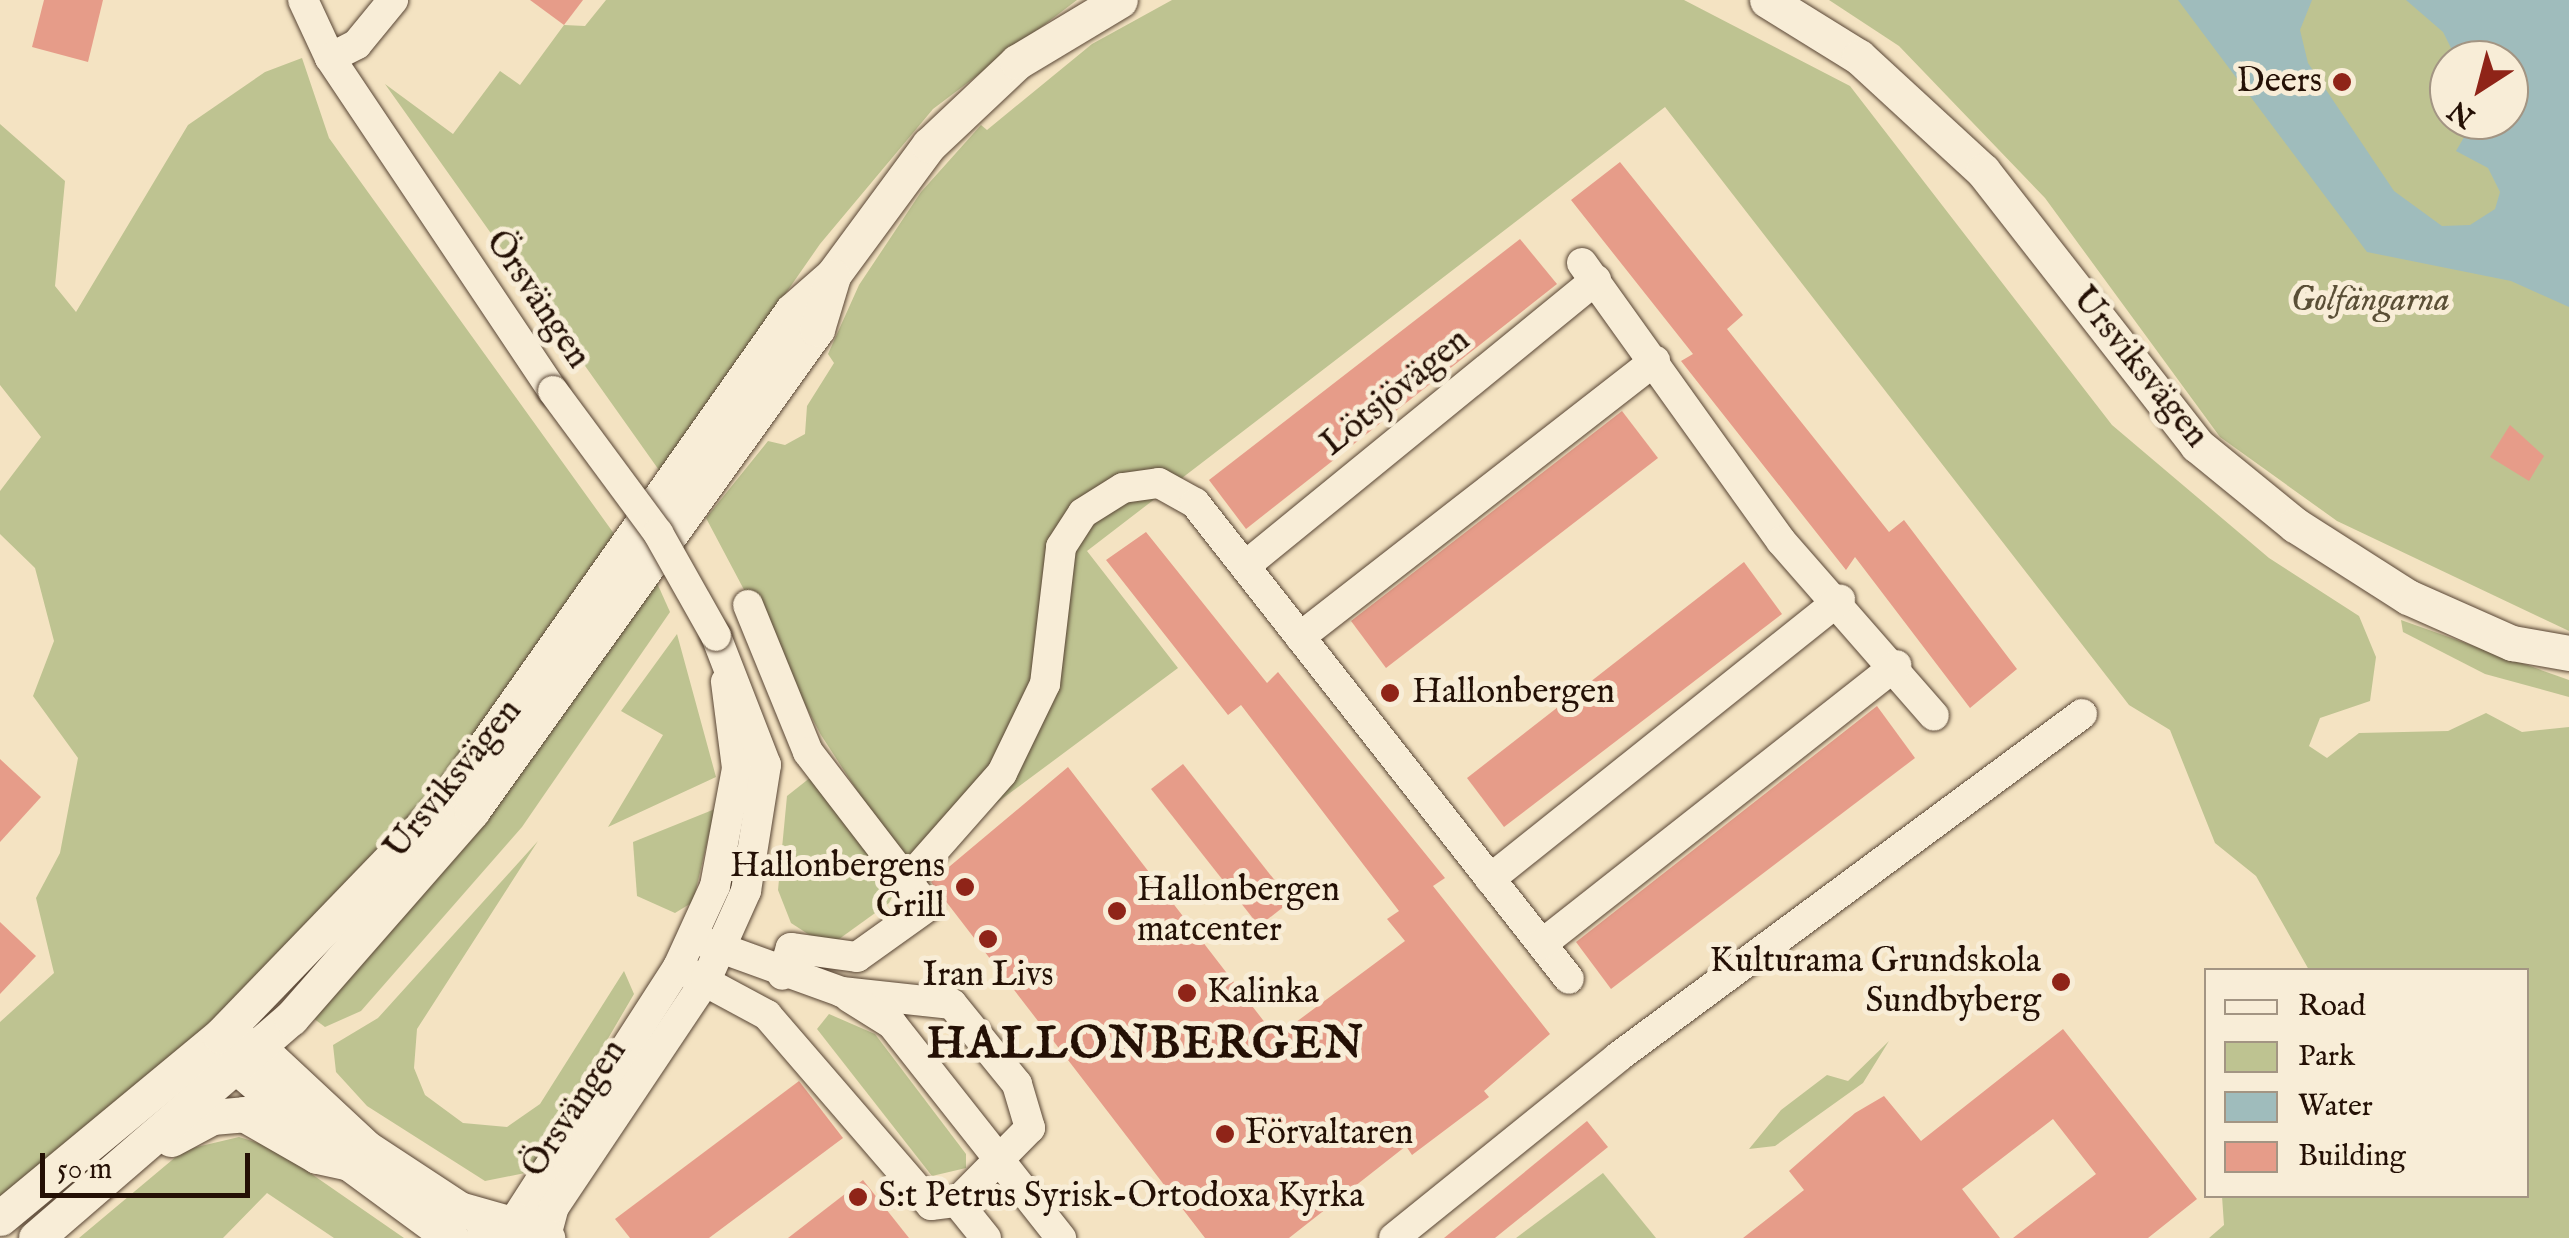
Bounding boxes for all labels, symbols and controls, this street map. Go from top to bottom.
north arrow [2429,40,2529,140]
place label: Deers [2237,61,2322,103]
marker: Deers [2331,71,2353,93]
text: N [2442,92,2482,134]
street label: Örsvängen [476,223,598,377]
street label: Ursviksvägen [2062,279,2216,457]
park label: Golfängarna [2290,280,2450,322]
street label: Lötsjövägen [1313,320,1479,466]
place label: Hallonbergen [1412,672,1615,714]
marker: Hallonbergen [1377,680,1403,706]
street label: Ursviksvägen [377,691,531,869]
place label: Hallonbergens Grill [730,846,945,928]
place label: Hallonbergen matcenter [1137,870,1340,952]
marker: Hallonbergens Grill [954,876,976,898]
marker: Hallonbergen matcenter [1106,900,1128,922]
marker: Iran Livs [977,928,999,950]
place label: Kulturama Grundskola Sundbyberg [1710,941,2041,1023]
place label: Iran Livs [922,955,1054,997]
legend [2204,968,2529,1198]
marker: Kulturama Grundskola Sundbyberg [2050,971,2072,993]
place label: Kalinka [1207,972,1319,1014]
marker: Kalinka [1176,982,1198,1004]
text: Road [2298,988,2366,1026]
district label: HALLONBERGEN [927,1018,1365,1072]
street label: Örsvängen [514,1032,636,1186]
text: Park [2298,1038,2355,1076]
text: Water [2298,1088,2373,1126]
place label: Förvaltaren [1245,1113,1413,1155]
marker: Förvaltaren [1214,1123,1236,1145]
scale bar [45,1133,255,1195]
text: Building [2298,1138,2406,1176]
text: 50 m [57,1151,112,1189]
place label: S:t Petrus Syrisk-Ortodoxa Kyrka [878,1176,1364,1218]
marker: S:t Petrus Syrisk-Ortodoxa Kyrka [847,1186,869,1208]

